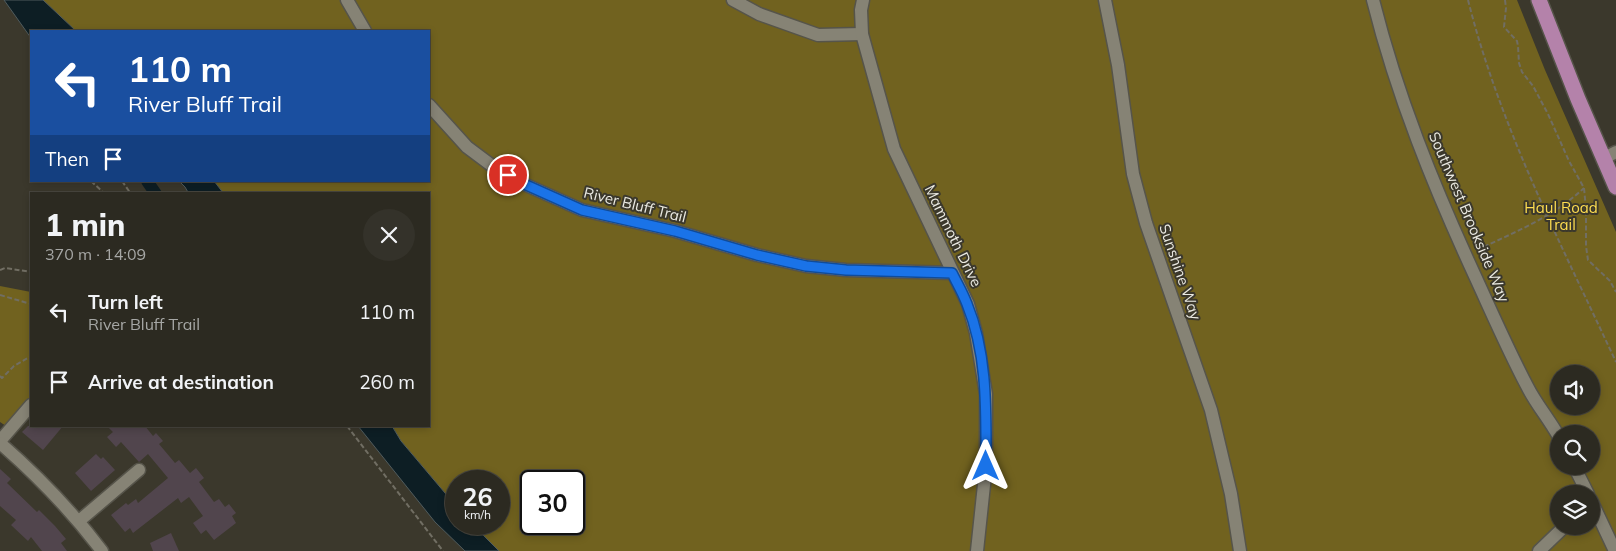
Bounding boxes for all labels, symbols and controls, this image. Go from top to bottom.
text: 110 m [128,47,232,91]
icon: left [45,50,110,115]
text: River Bluff Trail [128,90,282,118]
street label: Southwest Brookside Way [1425,129,1514,305]
icon: arrive [99,145,127,173]
text: Then [45,147,89,171]
pin [487,154,529,196]
icon: arrive [494,161,522,189]
street label: Mammoth Drive [921,182,986,290]
street label: River Bluff Trail [582,183,688,226]
park label: Haul Road Trail [1524,198,1598,234]
text: 1 min [45,206,125,244]
button: close [363,209,415,261]
street label: Sunshine Way [1155,221,1206,322]
text: 370 m · 14:09 [45,244,146,264]
text: Turn left [88,290,163,314]
icon: left [45,298,73,326]
text: 110 m [359,300,415,324]
text: River Bluff Trail [88,314,200,334]
map controls [1550,365,1600,535]
button: sound [1550,365,1600,415]
icon: arrive [45,368,73,396]
text: Arrive at destination [88,370,274,394]
text: 260 m [359,370,415,394]
button: search [1550,425,1600,475]
position arrow [959,439,1011,491]
speed limit sign: 30 [520,470,585,535]
text: 26 [462,481,493,512]
button: layers [1550,485,1600,535]
text: km/h [464,507,491,522]

